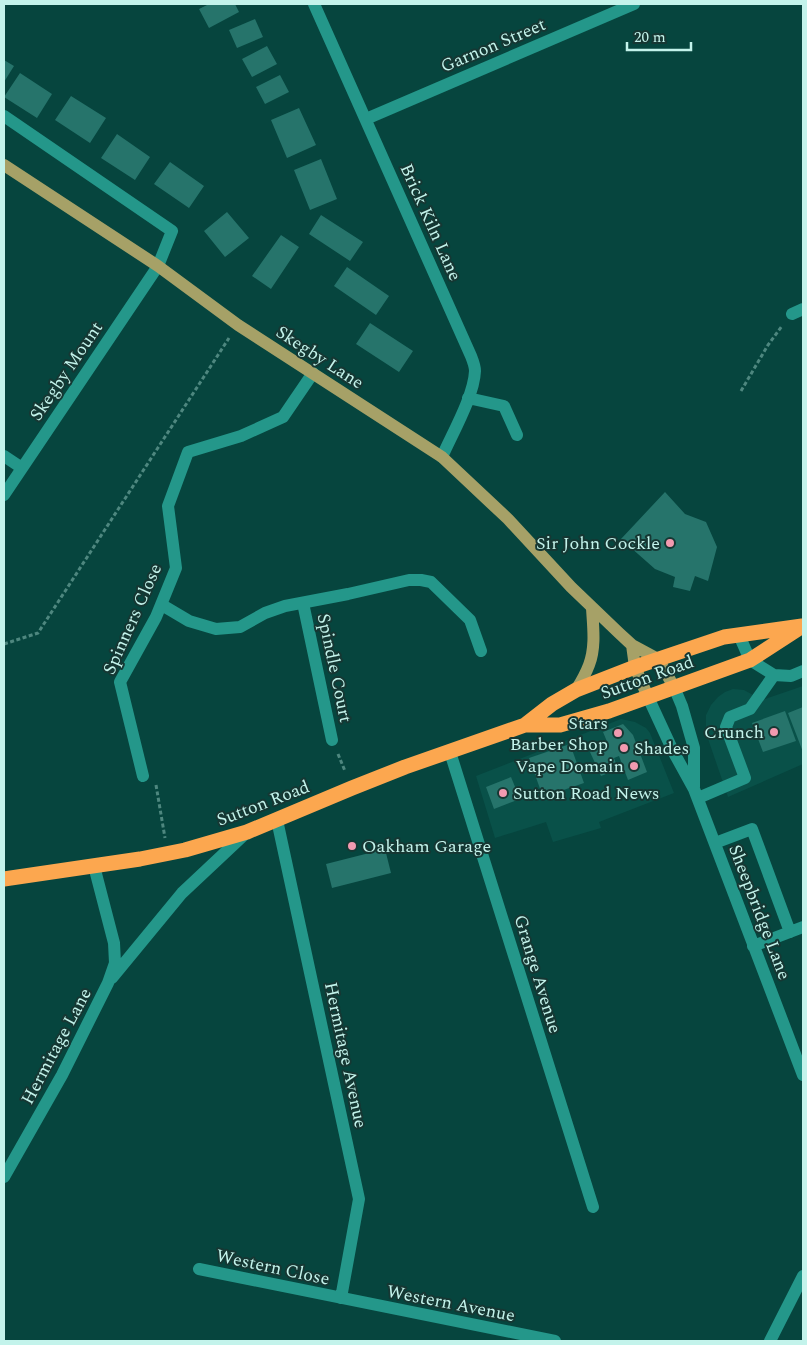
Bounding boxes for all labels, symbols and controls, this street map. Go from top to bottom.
street label: Garnon Street [436,11,550,80]
scale bar [627,20,691,52]
text: 20 m [634,26,666,49]
street label: Brick Kiln Lane [393,159,468,285]
street label: Skegby Mount [23,316,110,426]
street label: Skegby Lane [270,319,369,396]
place label: Sir John Cockle [536,530,660,557]
marker: Sir John Cockle [664,537,676,549]
street label: Spinners Close [96,559,169,679]
street label: Spindle Court [310,611,359,725]
street label: Sutton Road [597,648,698,707]
place label: Stars Barber Shop [510,710,608,758]
place label: Crunch [704,719,764,746]
marker: Crunch [768,726,780,738]
marker: Stars Barber Shop [612,727,624,739]
place label: Shades [634,735,689,762]
marker: Shades [618,742,630,754]
place label: Vape Domain [515,753,624,780]
marker: Vape Domain [628,760,640,772]
street label: Sutton Road [213,773,314,834]
place label: Sutton Road News [513,780,660,807]
marker: Sutton Road News [497,787,509,799]
place label: Oakham Garage [362,833,491,860]
marker: Oakham Garage [346,840,358,852]
street label: Sheepbridge Lane [721,841,798,984]
street label: Grange Avenue [507,912,568,1037]
street label: Hermitage Avenue [317,980,374,1131]
street label: Hermitage Lane [14,983,99,1109]
street label: Western Close [214,1242,332,1293]
street label: Western Avenue [384,1278,517,1329]

